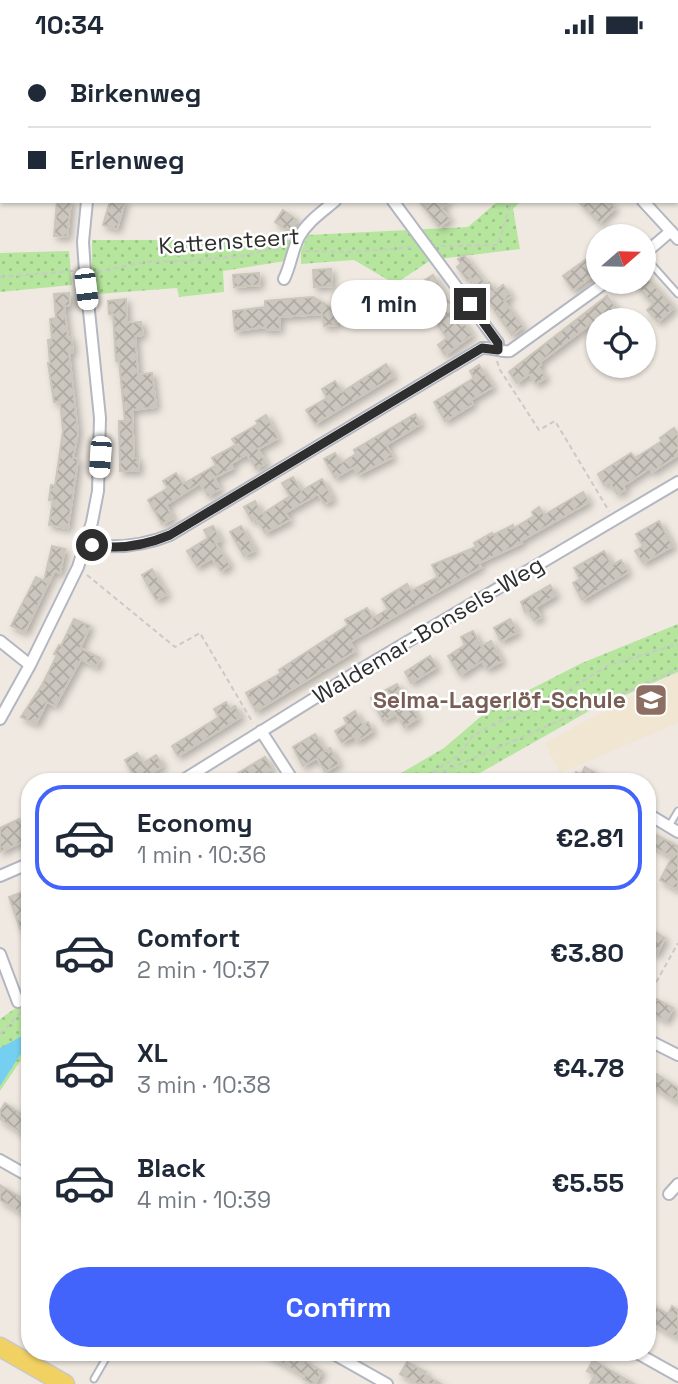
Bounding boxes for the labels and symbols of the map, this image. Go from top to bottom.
street label: Kattensteert [157,221,301,261]
north arrow [586,224,656,294]
car [74,267,99,311]
callout: 1 min [330,279,446,329]
route end [454,288,486,320]
car [89,435,112,479]
route start [76,529,108,561]
street label: Waldemar-Bonsels-Weg [307,549,549,711]
school or university icon: Selma-Lagerlöf-Schule [632,681,670,719]
place label: Selma-Lagerlöf-Schule [373,685,626,715]

